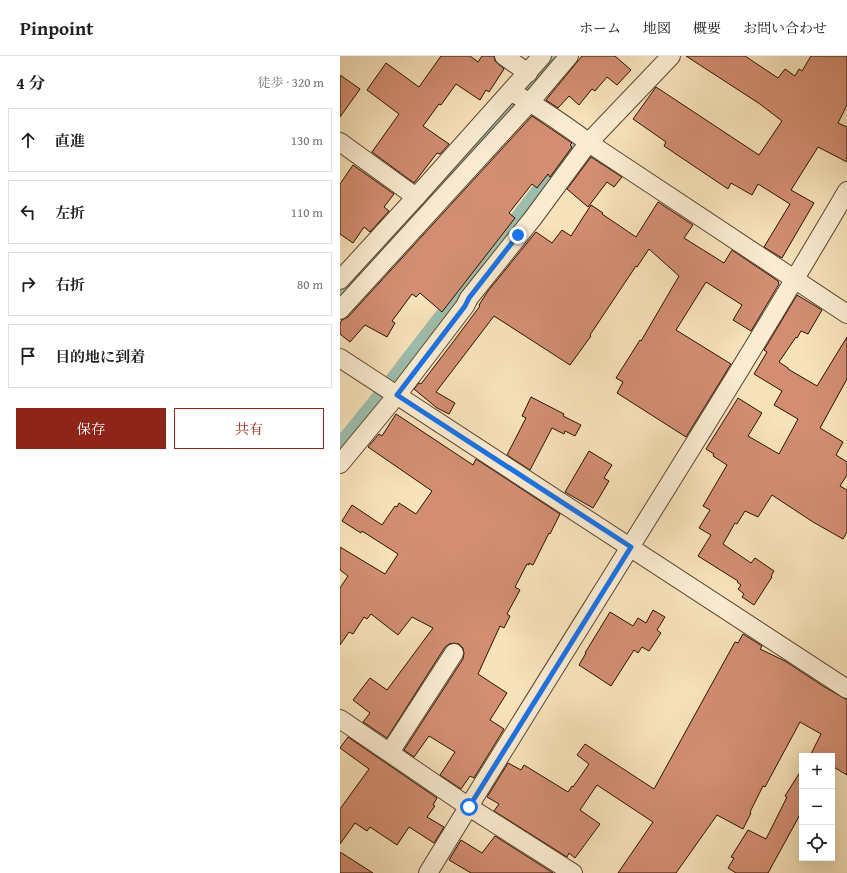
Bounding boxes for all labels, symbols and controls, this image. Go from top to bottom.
text: Pinpoint [20,14,93,42]
text: ホーム [579,18,621,38]
text: 地図 [643,18,671,38]
text: 概要 [693,18,721,38]
text: お問い合わせ [743,18,827,38]
text: 4 分 [16,70,46,95]
text: 徒歩 · 320 m [258,73,324,92]
icon: ahead [17,129,39,151]
text: 直進 [55,130,85,151]
text: 130 m [291,131,323,150]
icon: left [17,201,39,223]
text: 左折 [55,202,85,223]
text: 110 m [291,203,323,222]
route end [509,226,527,244]
icon: right [17,273,39,295]
text: 右折 [55,274,85,295]
text: 80 m [297,275,323,294]
icon: arrive [17,345,39,367]
text: 目的地に到着 [55,346,145,367]
button: 保存 [16,408,166,449]
button: 共有 [174,408,324,449]
map controls [799,753,835,861]
button: + [799,753,835,789]
button: − [799,789,835,825]
route start [460,798,478,816]
button: locate [799,825,835,861]

